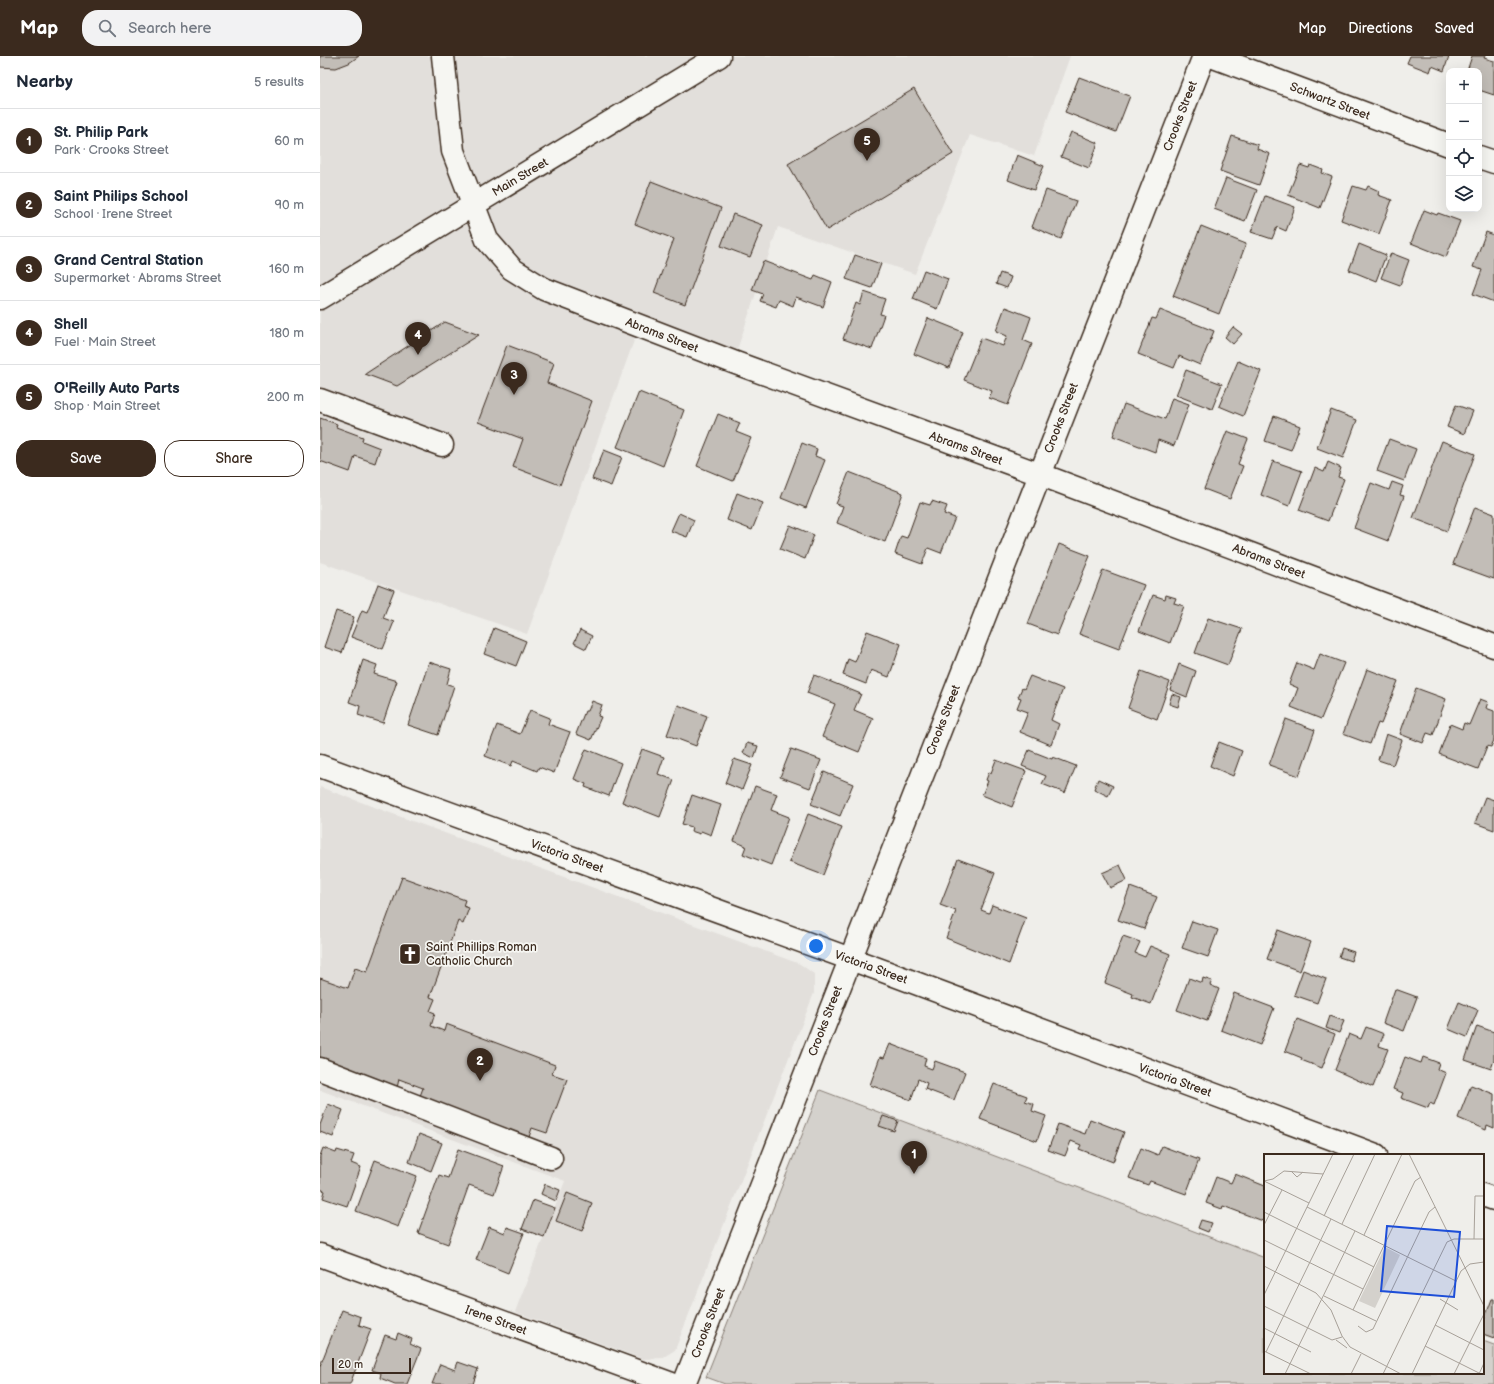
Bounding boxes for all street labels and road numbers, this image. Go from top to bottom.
street label: Crooks Street [1160,79,1201,153]
street label: Schwartz Street [1288,79,1372,124]
street label: Main Street [490,155,551,200]
street label: Abrams Street [623,315,701,356]
street label: Crooks Street [1041,381,1082,455]
street label: Abrams Street [927,428,1005,469]
street label: Abrams Street [1230,541,1308,582]
street label: Crooks Street [923,683,964,757]
street label: Victoria Street [528,836,606,877]
street label: Victoria Street [832,947,910,988]
street label: Crooks Street [805,984,846,1058]
street label: Victoria Street [1136,1060,1214,1101]
street label: Crooks Street [688,1286,729,1360]
street label: Irene Street [463,1302,529,1339]

